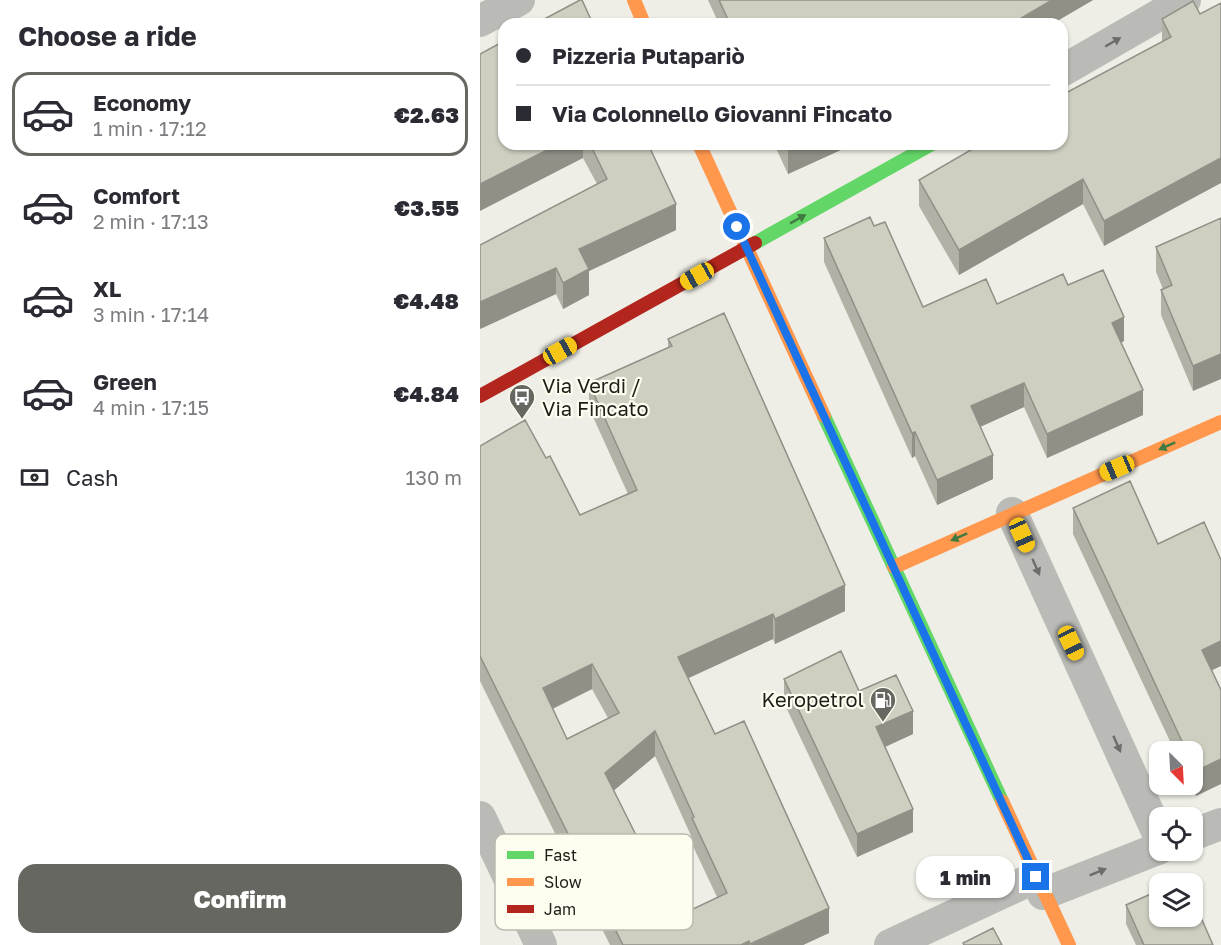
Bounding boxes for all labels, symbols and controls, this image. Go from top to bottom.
text: Choose a ride [18,20,197,52]
one-way arrow [1105,36,1121,47]
text: Pizzeria Putapariò [552,42,745,69]
icon: car [21,87,75,141]
text: Economy [93,89,191,116]
text: Via Colonnello Giovanni Fincato [552,100,892,127]
text: €2.63 [394,101,459,128]
text: 1 min · 17:12 [93,116,207,140]
icon: car [21,180,75,234]
text: Comfort [93,182,180,209]
text: €3.55 [394,194,459,221]
text: 2 min · 17:13 [93,209,209,233]
route start [723,213,750,240]
one-way arrow [790,214,807,224]
car [677,259,717,293]
icon: car [21,273,75,327]
text: XL [93,275,121,302]
text: €4.48 [394,287,459,314]
text: 3 min · 17:14 [93,302,209,326]
car [540,334,580,368]
icon: car [21,366,75,420]
text: Green [93,368,157,395]
place label: Via Verdi / Via Fincato [542,373,649,420]
text: €4.84 [394,380,459,407]
bus stop icon: Via Verdi / Via Fincato [507,382,537,420]
text: 4 min · 17:15 [93,395,209,419]
one-way arrow [1159,441,1176,450]
car [1097,453,1137,483]
icon: cash [18,461,51,494]
text: Cash [66,464,119,491]
text: 130 m [406,465,462,489]
car [1006,515,1038,555]
one-way arrow [950,533,967,542]
one-way arrow [1032,558,1041,575]
car [1055,623,1087,663]
fuel station icon: Keropetrol [868,685,898,723]
place label: Keropetrol [762,687,864,711]
one-way arrow [1112,736,1122,754]
north arrow [1149,741,1203,795]
map controls [1149,741,1203,927]
button: locate [1149,807,1203,861]
legend [495,834,693,930]
text: Fast [544,845,577,865]
callout: 1 min [916,856,1015,898]
route end [1022,863,1049,890]
button: Confirm [18,864,462,933]
text: 1 min [940,865,991,889]
one-way arrow [1089,867,1107,877]
text: Slow [544,872,582,892]
button: layers [1149,873,1203,927]
text: Jam [544,899,576,919]

